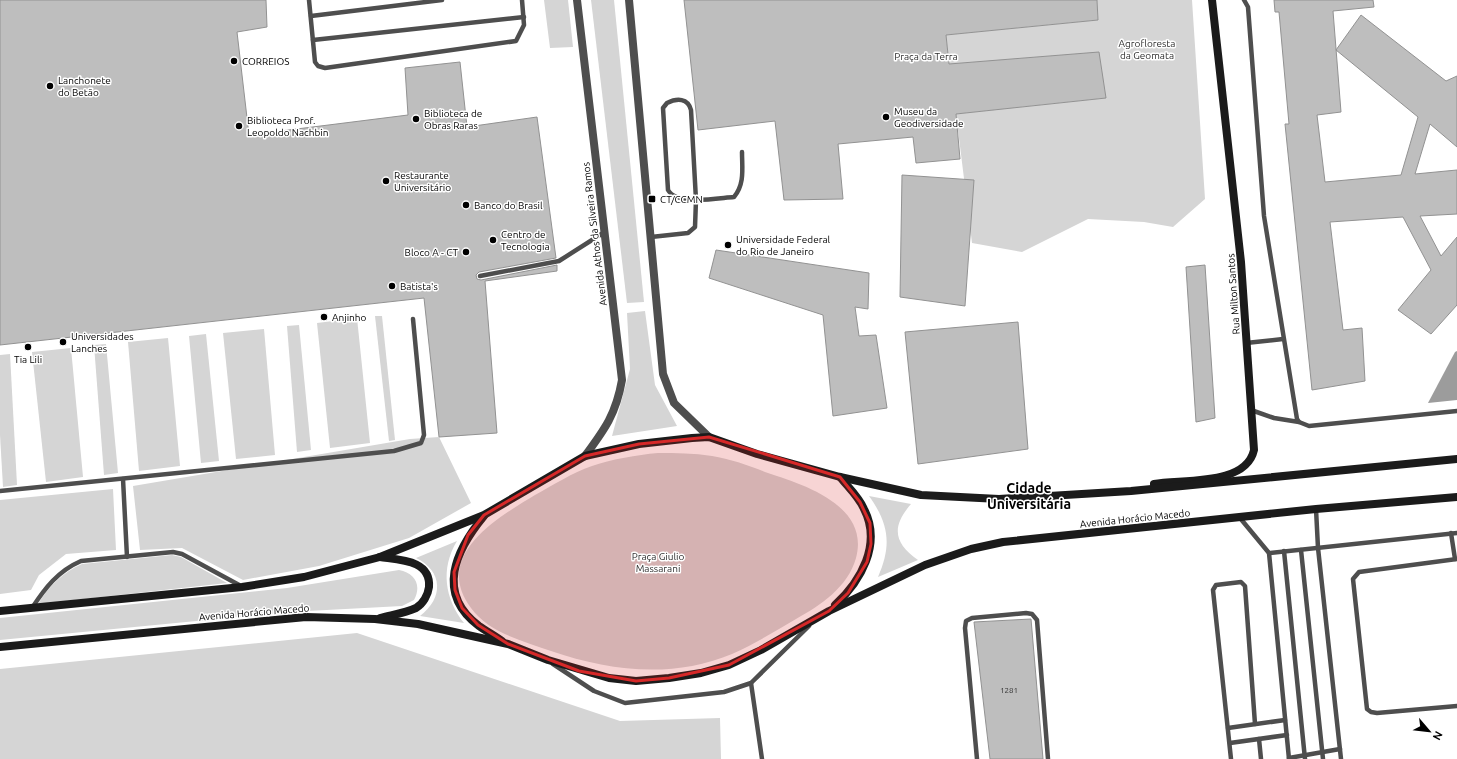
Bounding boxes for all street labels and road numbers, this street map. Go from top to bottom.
street label: Avenida Athos da Silveira Ramos [580,162,609,306]
street label: Rua Milton Santos [1225,253,1242,335]
street label: Avenida Horácio Macedo [1079,507,1191,530]
street label: Avenida Horácio Macedo [198,602,310,623]

